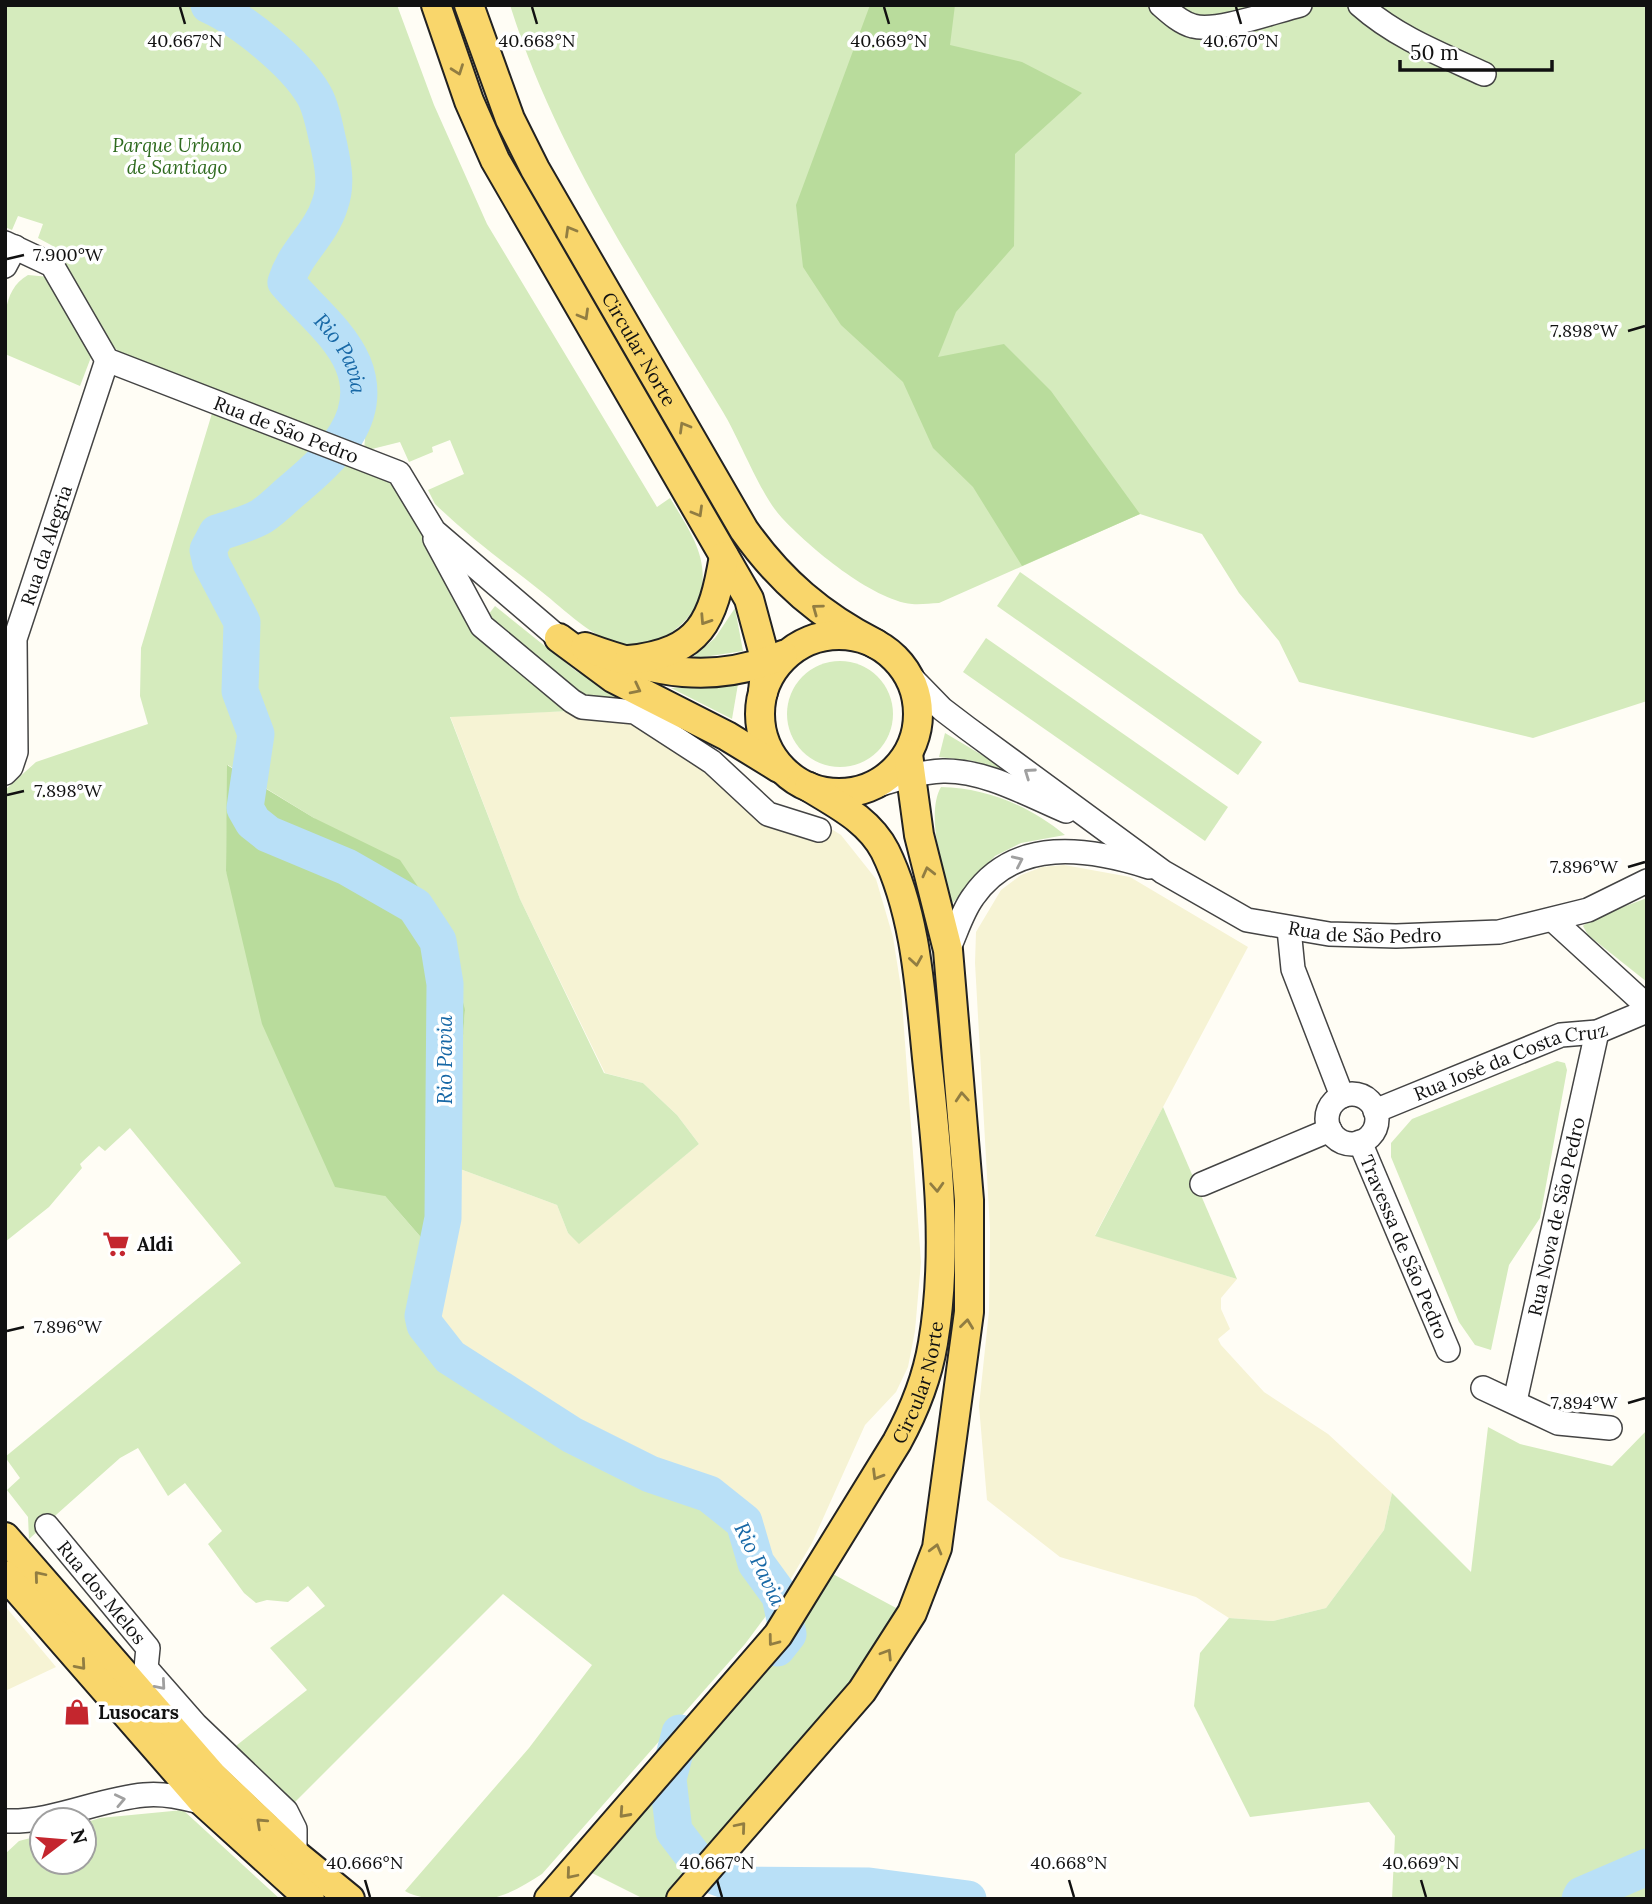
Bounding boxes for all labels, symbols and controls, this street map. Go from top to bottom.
scale bar [1400,28,1552,72]
text: 40.667°N [148,29,222,52]
text: 40.668°N [499,29,575,52]
text: 40.669°N [850,29,928,52]
text: 40.670°N [1203,29,1279,52]
text: 50 m [1410,39,1459,66]
one-way arrow [450,63,464,75]
park label: Parque Urbano de Santiago [112,133,242,179]
one-way arrow [565,225,578,238]
text: 7.900°W [33,243,104,266]
street label: Circular Norte [597,288,682,410]
water label: Rio Pavia [309,307,373,395]
one-way arrow [576,308,589,321]
text: 7.898°W [1550,319,1619,342]
street label: Rua de São Pedro [210,390,362,468]
one-way arrow [680,422,693,435]
street label: Rua da Alegria [15,482,77,609]
one-way arrow [690,505,703,517]
one-way arrow [813,605,825,617]
one-way arrow [701,612,713,625]
one-way arrow [629,681,641,695]
one-way arrow [1024,769,1037,781]
text: 7.898°W [34,779,103,802]
one-way arrow [1011,855,1023,869]
text: 7.896°W [1550,855,1619,878]
one-way arrow [922,866,936,878]
street label: Rua de São Pedro [1286,915,1442,948]
one-way arrow [908,955,923,967]
water label: Rio Pavia [431,1015,458,1105]
street label: Rua José da Costa Cruz [1410,1017,1611,1106]
one-way arrow [954,1091,969,1102]
street label: Rua Nova de São Pedro [1522,1115,1590,1318]
street label: Travessa de São Pedro [1355,1151,1454,1343]
one-way arrow [930,1182,945,1193]
supermarket icon: Aldi [101,1229,131,1259]
place label: Aldi [137,1232,173,1256]
text: 7.896°W [34,1315,103,1338]
one-way arrow [960,1318,975,1329]
street label: Circular Norte [886,1320,948,1448]
text: 7.894°W [1550,1391,1619,1414]
one-way arrow [873,1468,886,1481]
water label: Rio Pavia [728,1518,792,1611]
street label: Rua dos Melos [52,1536,152,1649]
one-way arrow [928,1543,942,1555]
one-way arrow [35,1572,47,1585]
one-way arrow [769,1633,782,1646]
one-way arrow [879,1648,892,1661]
one-way arrow [73,1656,85,1669]
one-way arrow [153,1677,165,1690]
shop icon: Lusocars [62,1697,92,1727]
place label: Lusocars [98,1700,179,1724]
one-way arrow [114,1794,126,1809]
one-way arrow [620,1804,632,1817]
north arrow [28,1806,98,1876]
one-way arrow [256,1818,269,1831]
one-way arrow [733,1823,745,1836]
text: N [66,1826,93,1847]
text: 40.666°N [326,1851,404,1874]
text: 40.667°N [680,1851,754,1874]
text: 40.668°N [1031,1851,1107,1874]
text: 40.669°N [1382,1851,1460,1874]
one-way arrow [567,1866,579,1879]

